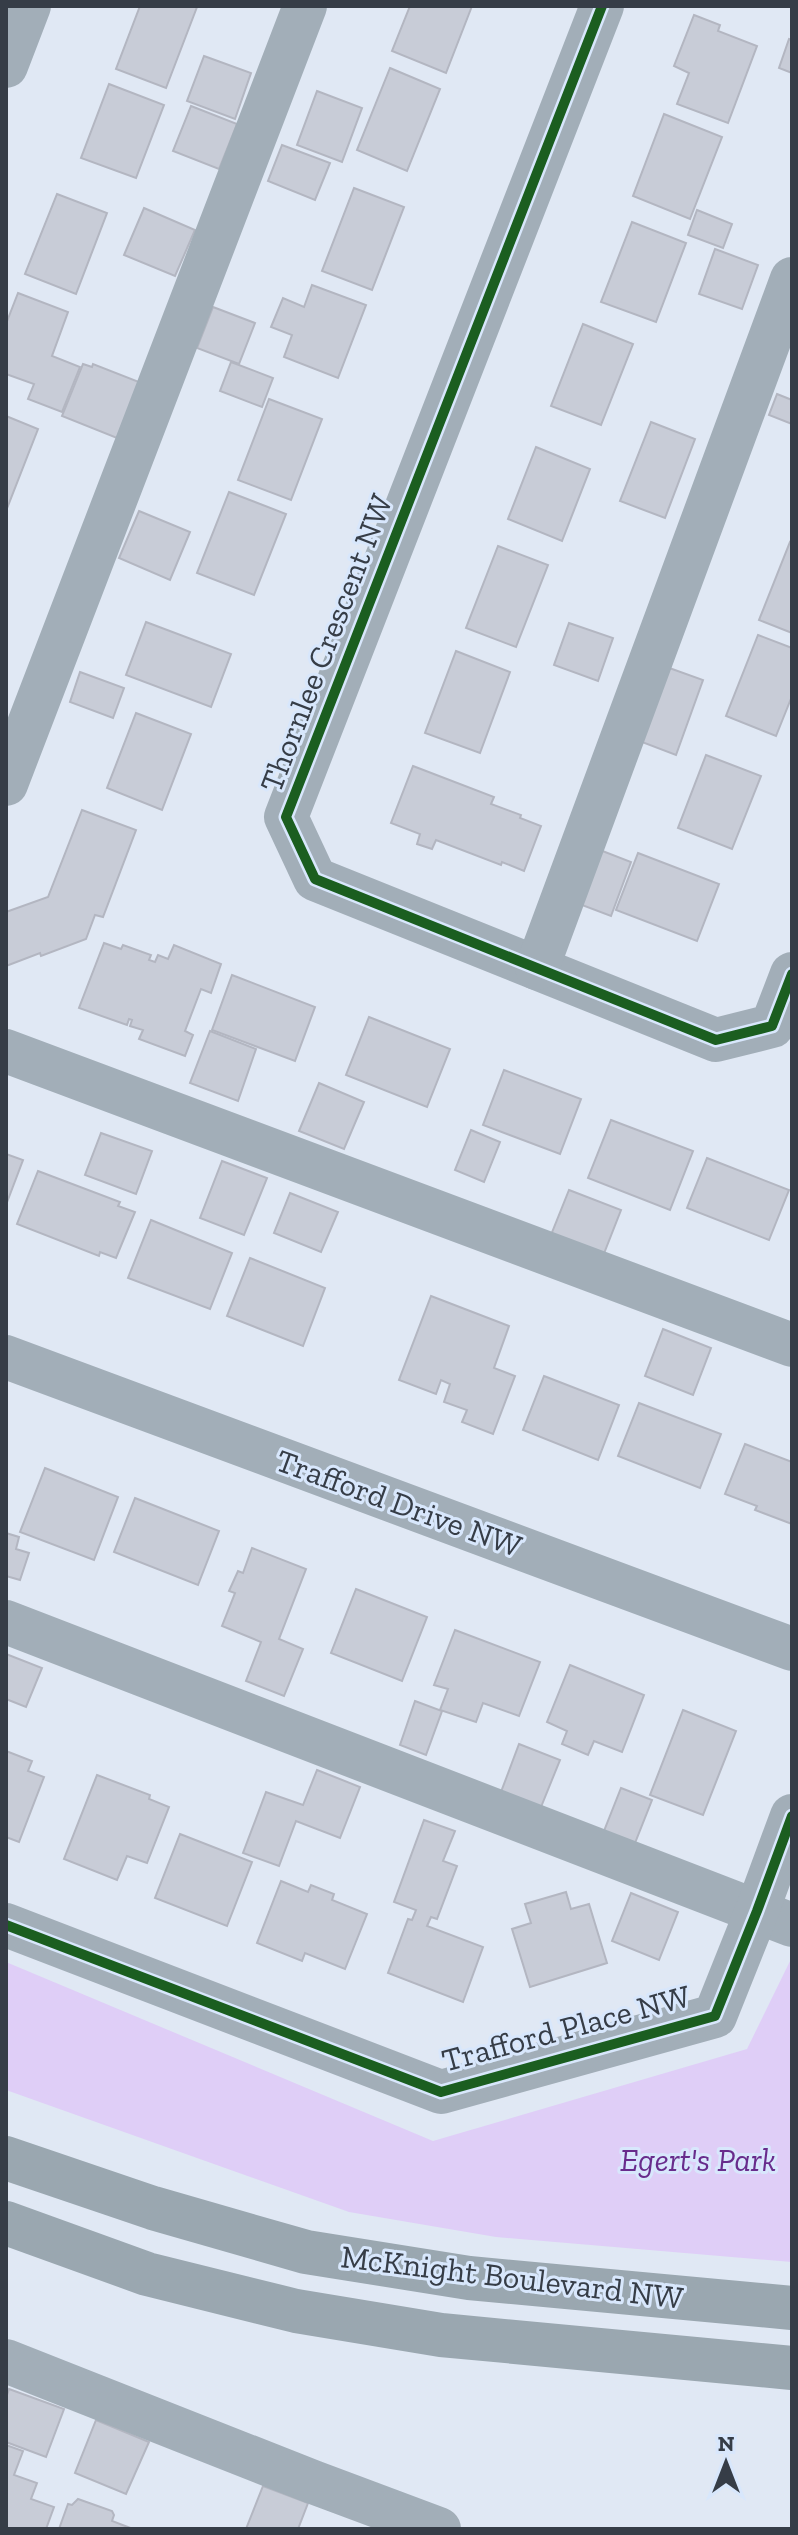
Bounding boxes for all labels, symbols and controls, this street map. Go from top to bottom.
street label: Thornlee Crescent NW [252,489,400,797]
street label: Trafford Drive NW [271,1441,527,1565]
street label: Trafford Place NW [438,1977,694,2079]
park label: Egert's Park [620,2141,776,2179]
street label: McKnight Boulevard NW [339,2237,685,2317]
north arrow [686,2423,766,2503]
text: N [718,2430,735,2457]

